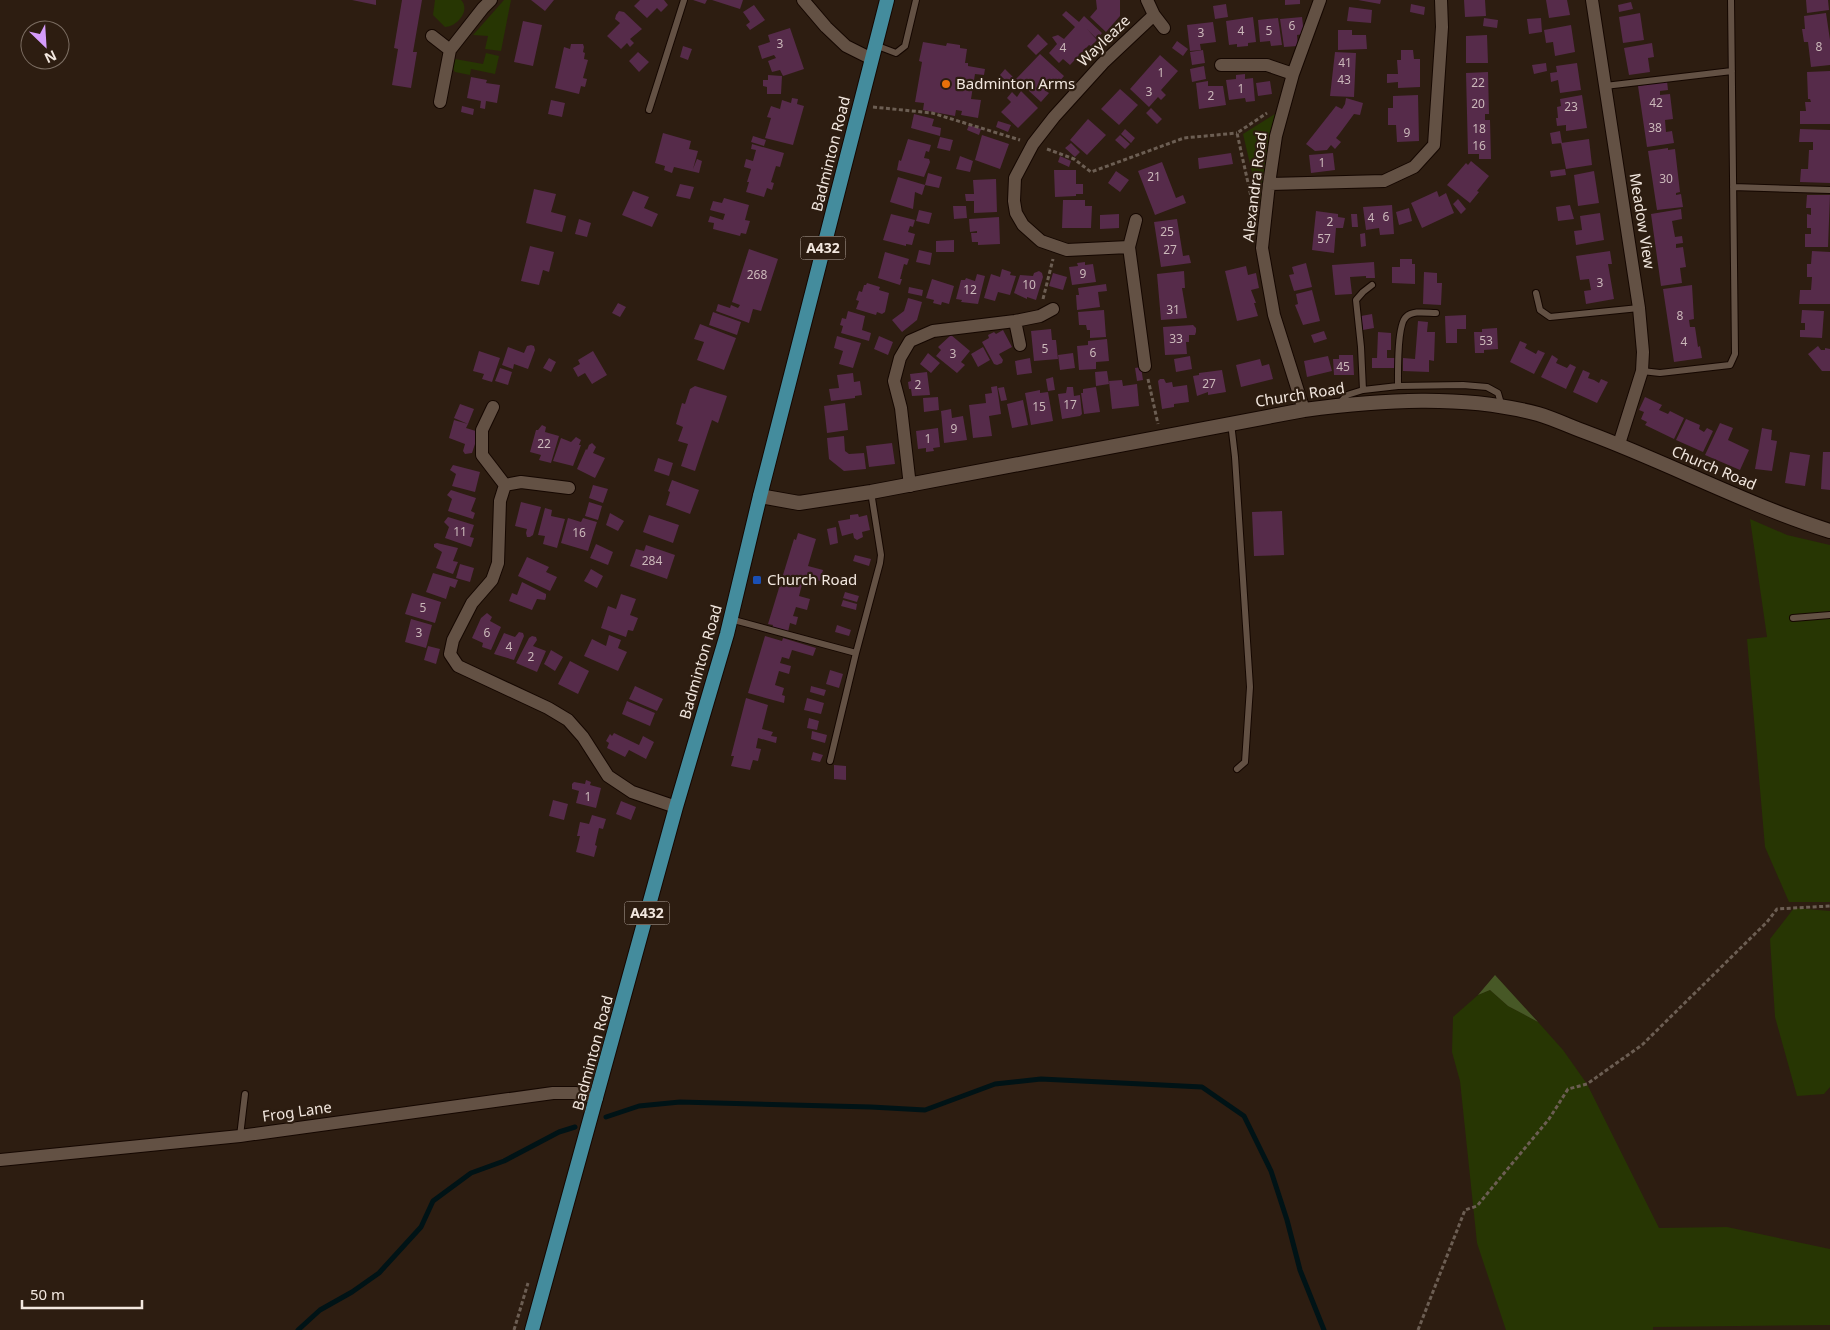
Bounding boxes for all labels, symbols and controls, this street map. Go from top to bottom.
street label: Wayleaze [1073,10,1134,70]
house number: 6 [1289,17,1296,34]
north arrow [20,20,70,70]
house number: 4 [1238,22,1245,39]
house number: 5 [1266,22,1273,39]
house number: 3 [1198,24,1205,41]
house number: 3 [777,35,784,52]
house number: 8 [1816,38,1823,55]
house number: 4 [1060,39,1067,56]
text: N [42,46,60,68]
house number: 41 [1338,54,1352,71]
house number: 1 [1158,64,1164,81]
house number: 43 [1337,71,1351,88]
place label: Badminton Arms [956,73,1075,93]
house number: 22 [1471,74,1485,91]
marker: Badminton Arms [940,78,952,90]
house number: 1 [1238,80,1244,97]
house number: 3 [1146,83,1153,100]
house number: 2 [1208,87,1215,104]
street label: Badminton Road [806,94,854,214]
house number: 42 [1649,94,1663,111]
house number: 20 [1471,95,1485,112]
house number: 23 [1564,98,1578,115]
house number: 38 [1648,119,1662,136]
house number: 18 [1472,120,1486,137]
house number: 9 [1404,124,1411,141]
street label: Alexandra Road [1237,131,1271,243]
house number: 16 [1472,137,1486,154]
house number: 1 [1319,154,1325,171]
house number: 21 [1147,168,1161,185]
house number: 30 [1659,170,1673,187]
street label: Meadow View [1626,171,1660,271]
house number: 6 [1383,208,1390,225]
house number: 4 [1368,209,1375,226]
house number: 2 [1327,213,1334,230]
house number: 25 [1160,223,1174,240]
house number: 57 [1317,230,1331,247]
road number: A432 [800,237,846,260]
house number: 27 [1163,241,1177,258]
house number: 9 [1080,265,1087,282]
house number: 268 [747,266,767,283]
house number: 3 [1597,274,1604,291]
house number: 10 [1022,276,1036,293]
house number: 12 [963,281,977,298]
house number: 31 [1166,301,1180,318]
house number: 8 [1677,307,1684,324]
house number: 33 [1169,330,1183,347]
house number: 53 [1479,332,1493,349]
house number: 4 [1681,333,1688,350]
house number: 5 [1042,340,1049,357]
house number: 6 [1090,344,1097,361]
house number: 3 [950,345,957,362]
house number: 45 [1336,358,1350,375]
house number: 27 [1202,375,1216,392]
house number: 2 [915,376,922,393]
street label: Church Road [1254,377,1346,411]
house number: 17 [1063,396,1077,413]
house number: 15 [1032,398,1046,415]
house number: 9 [951,420,958,437]
house number: 1 [925,430,931,447]
house number: 22 [537,435,551,452]
street label: Church Road [1669,440,1760,494]
house number: 11 [453,523,467,540]
house number: 16 [572,524,586,541]
house number: 284 [642,552,662,569]
place label: Church Road [767,569,857,589]
marker: Church Road [751,574,763,586]
house number: 5 [420,599,427,616]
street label: Badminton Road [674,602,726,721]
house number: 3 [416,624,423,641]
house number: 6 [484,624,491,641]
house number: 4 [506,638,513,655]
house number: 2 [528,648,535,665]
house number: 1 [585,788,591,805]
road number: A432 [624,901,670,924]
street label: Badminton Road [567,993,617,1112]
street label: Frog Lane [261,1096,333,1126]
scale bar [22,1278,142,1310]
text: 50 m [30,1284,65,1304]

